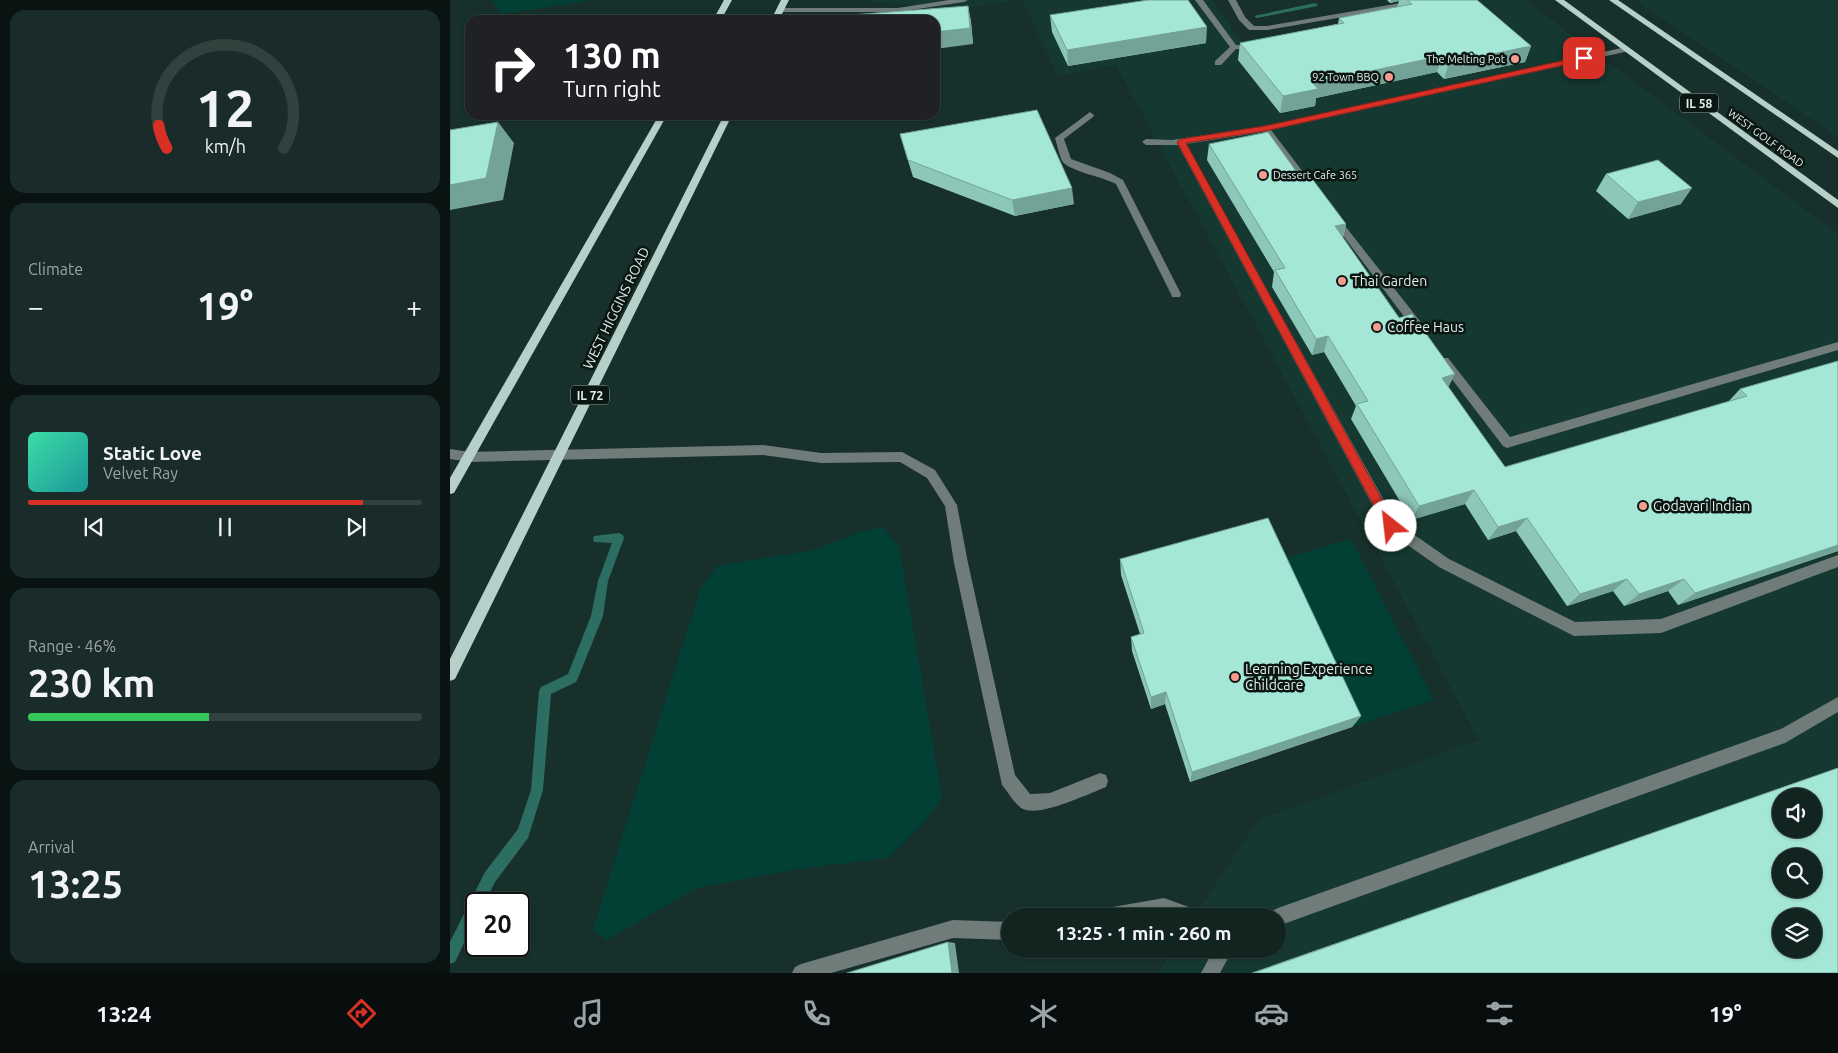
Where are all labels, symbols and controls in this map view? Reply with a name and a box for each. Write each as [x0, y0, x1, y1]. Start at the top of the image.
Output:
icon: right [480, 35, 545, 100]
text: 130 m [563, 35, 661, 75]
pin [1563, 37, 1605, 79]
icon: arrive [1570, 44, 1598, 72]
place label: The Melting Pot [1426, 53, 1506, 65]
marker: The Melting Pot [1509, 53, 1521, 65]
place label: 92 Town BBQ [1312, 71, 1379, 83]
marker: 92 Town BBQ [1383, 71, 1395, 83]
text: Turn right [563, 76, 661, 101]
text: 12 [196, 79, 254, 137]
road number: IL 58 [1680, 94, 1718, 112]
street label: WEST GOLF ROAD [1726, 107, 1806, 170]
text: km/h [204, 136, 246, 156]
marker: Dessert Cafe 365 [1257, 169, 1269, 181]
place label: Dessert Cafe 365 [1273, 169, 1357, 181]
street label: WEST HIGGINS ROAD [580, 244, 653, 372]
text: Climate [28, 260, 83, 278]
place label: Thai Garden [1352, 273, 1427, 289]
marker: Thai Garden [1336, 275, 1348, 287]
text: 19° [197, 285, 253, 327]
text: − [28, 291, 44, 322]
text: + [406, 291, 422, 322]
place label: Coffee Haus [1387, 319, 1464, 335]
marker: Coffee Haus [1371, 321, 1383, 333]
road number: IL 72 [571, 386, 609, 404]
text: Static Love [103, 442, 202, 464]
text: Velvet Ray [103, 464, 178, 482]
place label: Godavari Indian [1653, 498, 1750, 514]
position arrow [1364, 499, 1416, 551]
marker: Godavari Indian [1637, 500, 1649, 512]
icon: previous [80, 513, 108, 541]
icon: pause [211, 513, 239, 541]
icon: next [342, 513, 370, 541]
text: Range · 46% [28, 637, 116, 655]
place label: Learning Experience Childcare [1245, 661, 1373, 693]
text: 230 km [28, 662, 155, 704]
marker: Learning Experience Childcare [1229, 671, 1241, 683]
map controls [1772, 788, 1822, 958]
button: sound [1772, 788, 1822, 838]
text: Arrival [28, 838, 75, 856]
button: search [1772, 848, 1822, 898]
text: 13:25 [28, 863, 123, 905]
speed limit sign: 20 [465, 892, 530, 957]
button: layers [1772, 908, 1822, 958]
text: 13:25 · 1 min · 260 m [1056, 922, 1231, 944]
icon: directions [344, 996, 379, 1031]
icon: music [571, 996, 606, 1031]
icon: phone [799, 996, 834, 1031]
icon: climate [1026, 996, 1061, 1031]
icon: car [1254, 996, 1289, 1031]
icon: filters [1482, 996, 1517, 1031]
text: 13:24 [96, 1001, 151, 1026]
text: 19° [1709, 1001, 1742, 1026]

